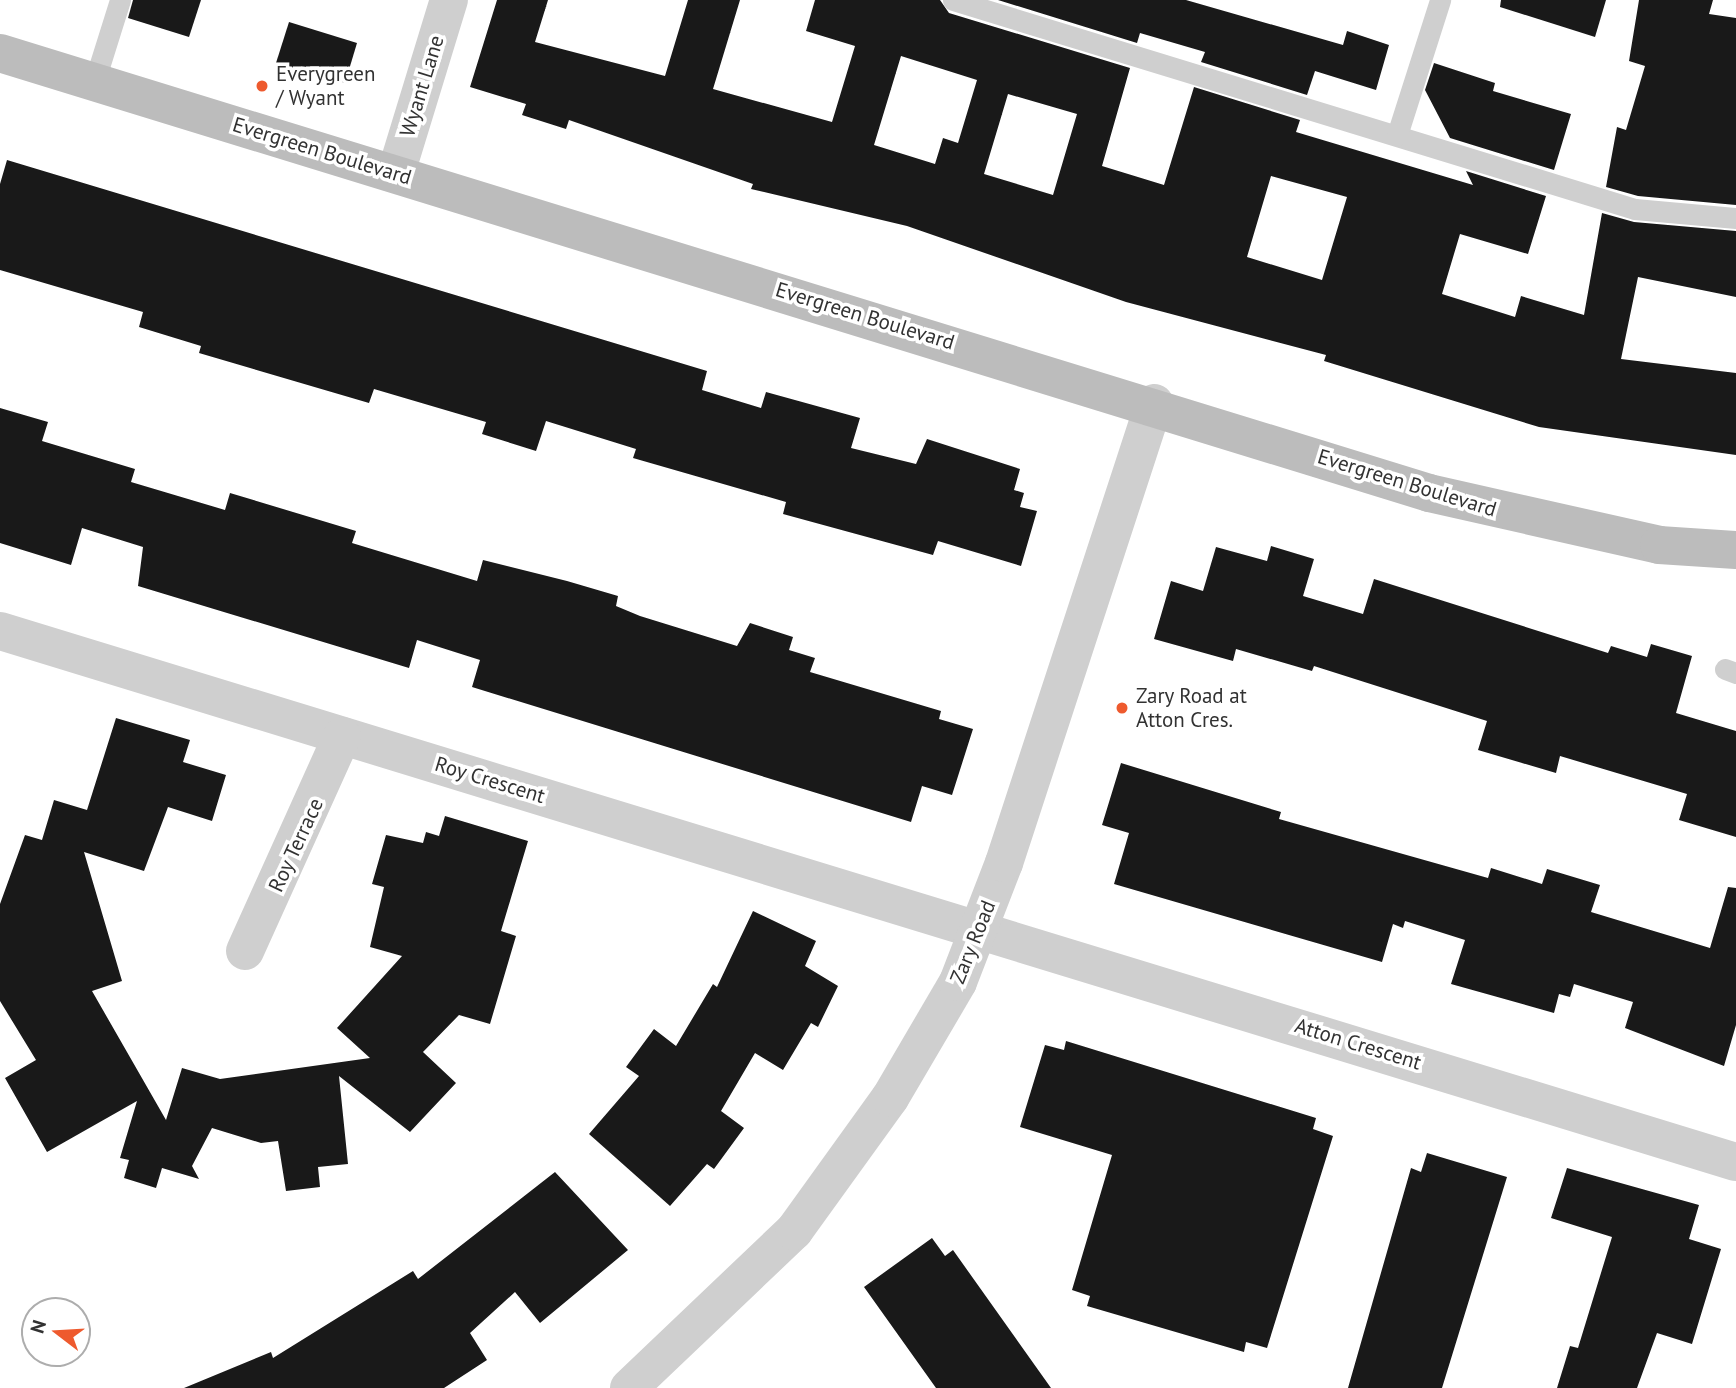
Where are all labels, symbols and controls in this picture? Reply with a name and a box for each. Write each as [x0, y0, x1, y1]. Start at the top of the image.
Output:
street label: Wyant Lane [395, 32, 449, 140]
place label: Everygreen / Wyant [276, 61, 376, 111]
marker: Everygreen / Wyant [254, 78, 270, 94]
street label: Evergreen Boulevard [230, 112, 414, 190]
street label: Evergreen Boulevard [773, 277, 957, 355]
street label: Evergreen Boulevard [1315, 444, 1499, 522]
place label: Zary Road at Atton Cres. [1136, 683, 1248, 733]
marker: Zary Road at Atton Cres. [1114, 700, 1130, 716]
street label: Roy Crescent [432, 751, 548, 809]
street label: Roy Terrace [263, 794, 329, 896]
street label: Zary Road [945, 896, 1001, 988]
street label: Atton Crescent [1292, 1013, 1424, 1075]
north arrow [21, 1297, 91, 1367]
text: N [25, 1317, 51, 1336]

